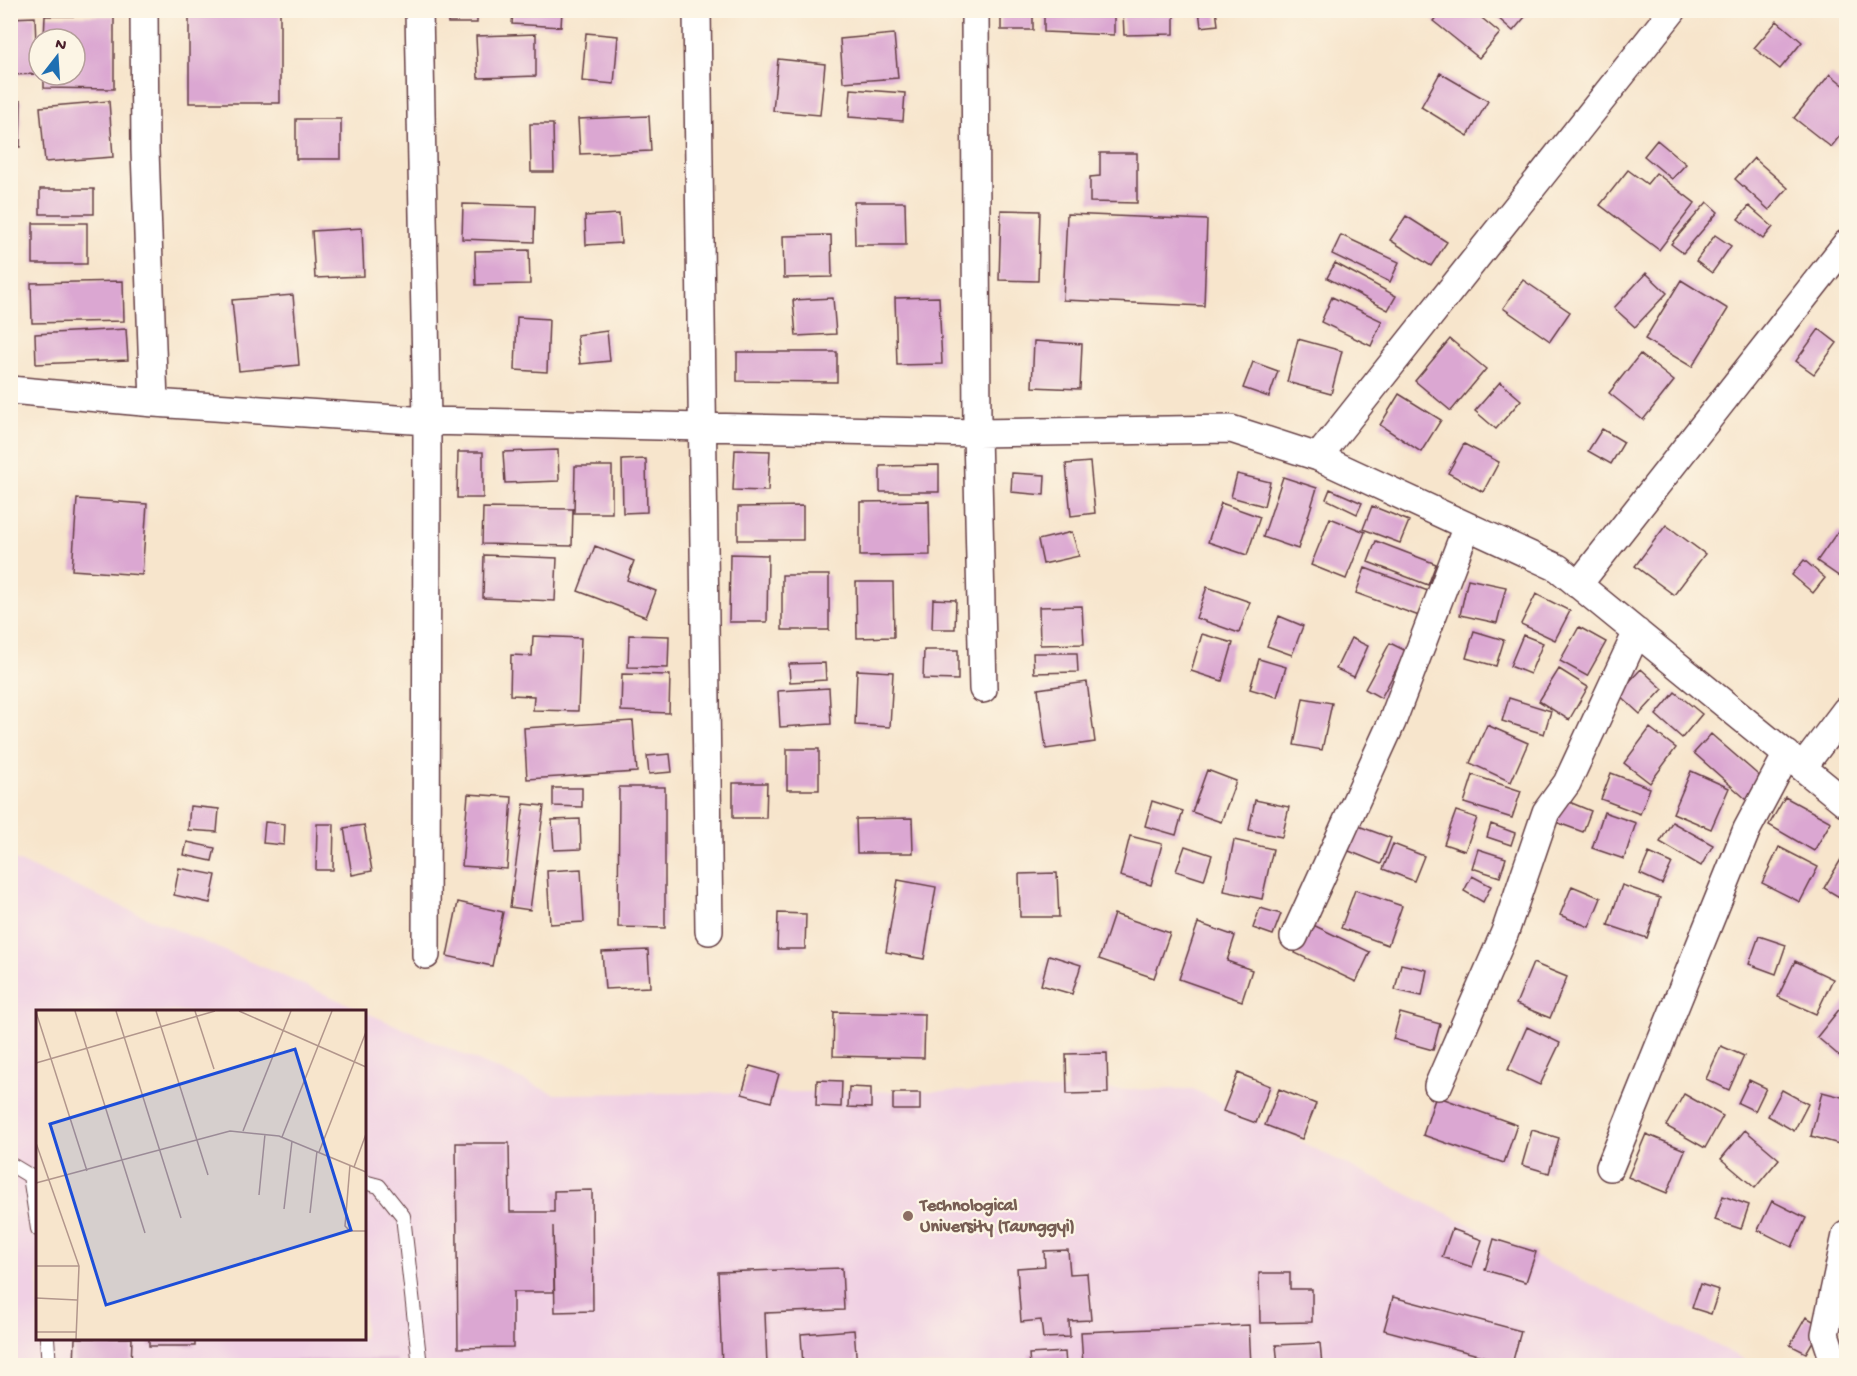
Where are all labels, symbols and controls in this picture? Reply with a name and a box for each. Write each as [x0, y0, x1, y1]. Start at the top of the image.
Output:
north arrow [27, 27, 87, 87]
text: N [53, 35, 69, 57]
inset map [36, 1010, 366, 1340]
place label: Technological University (Taunggyi) [918, 1196, 1075, 1238]
marker: Technological University (Taunggyi) [901, 1209, 915, 1223]

